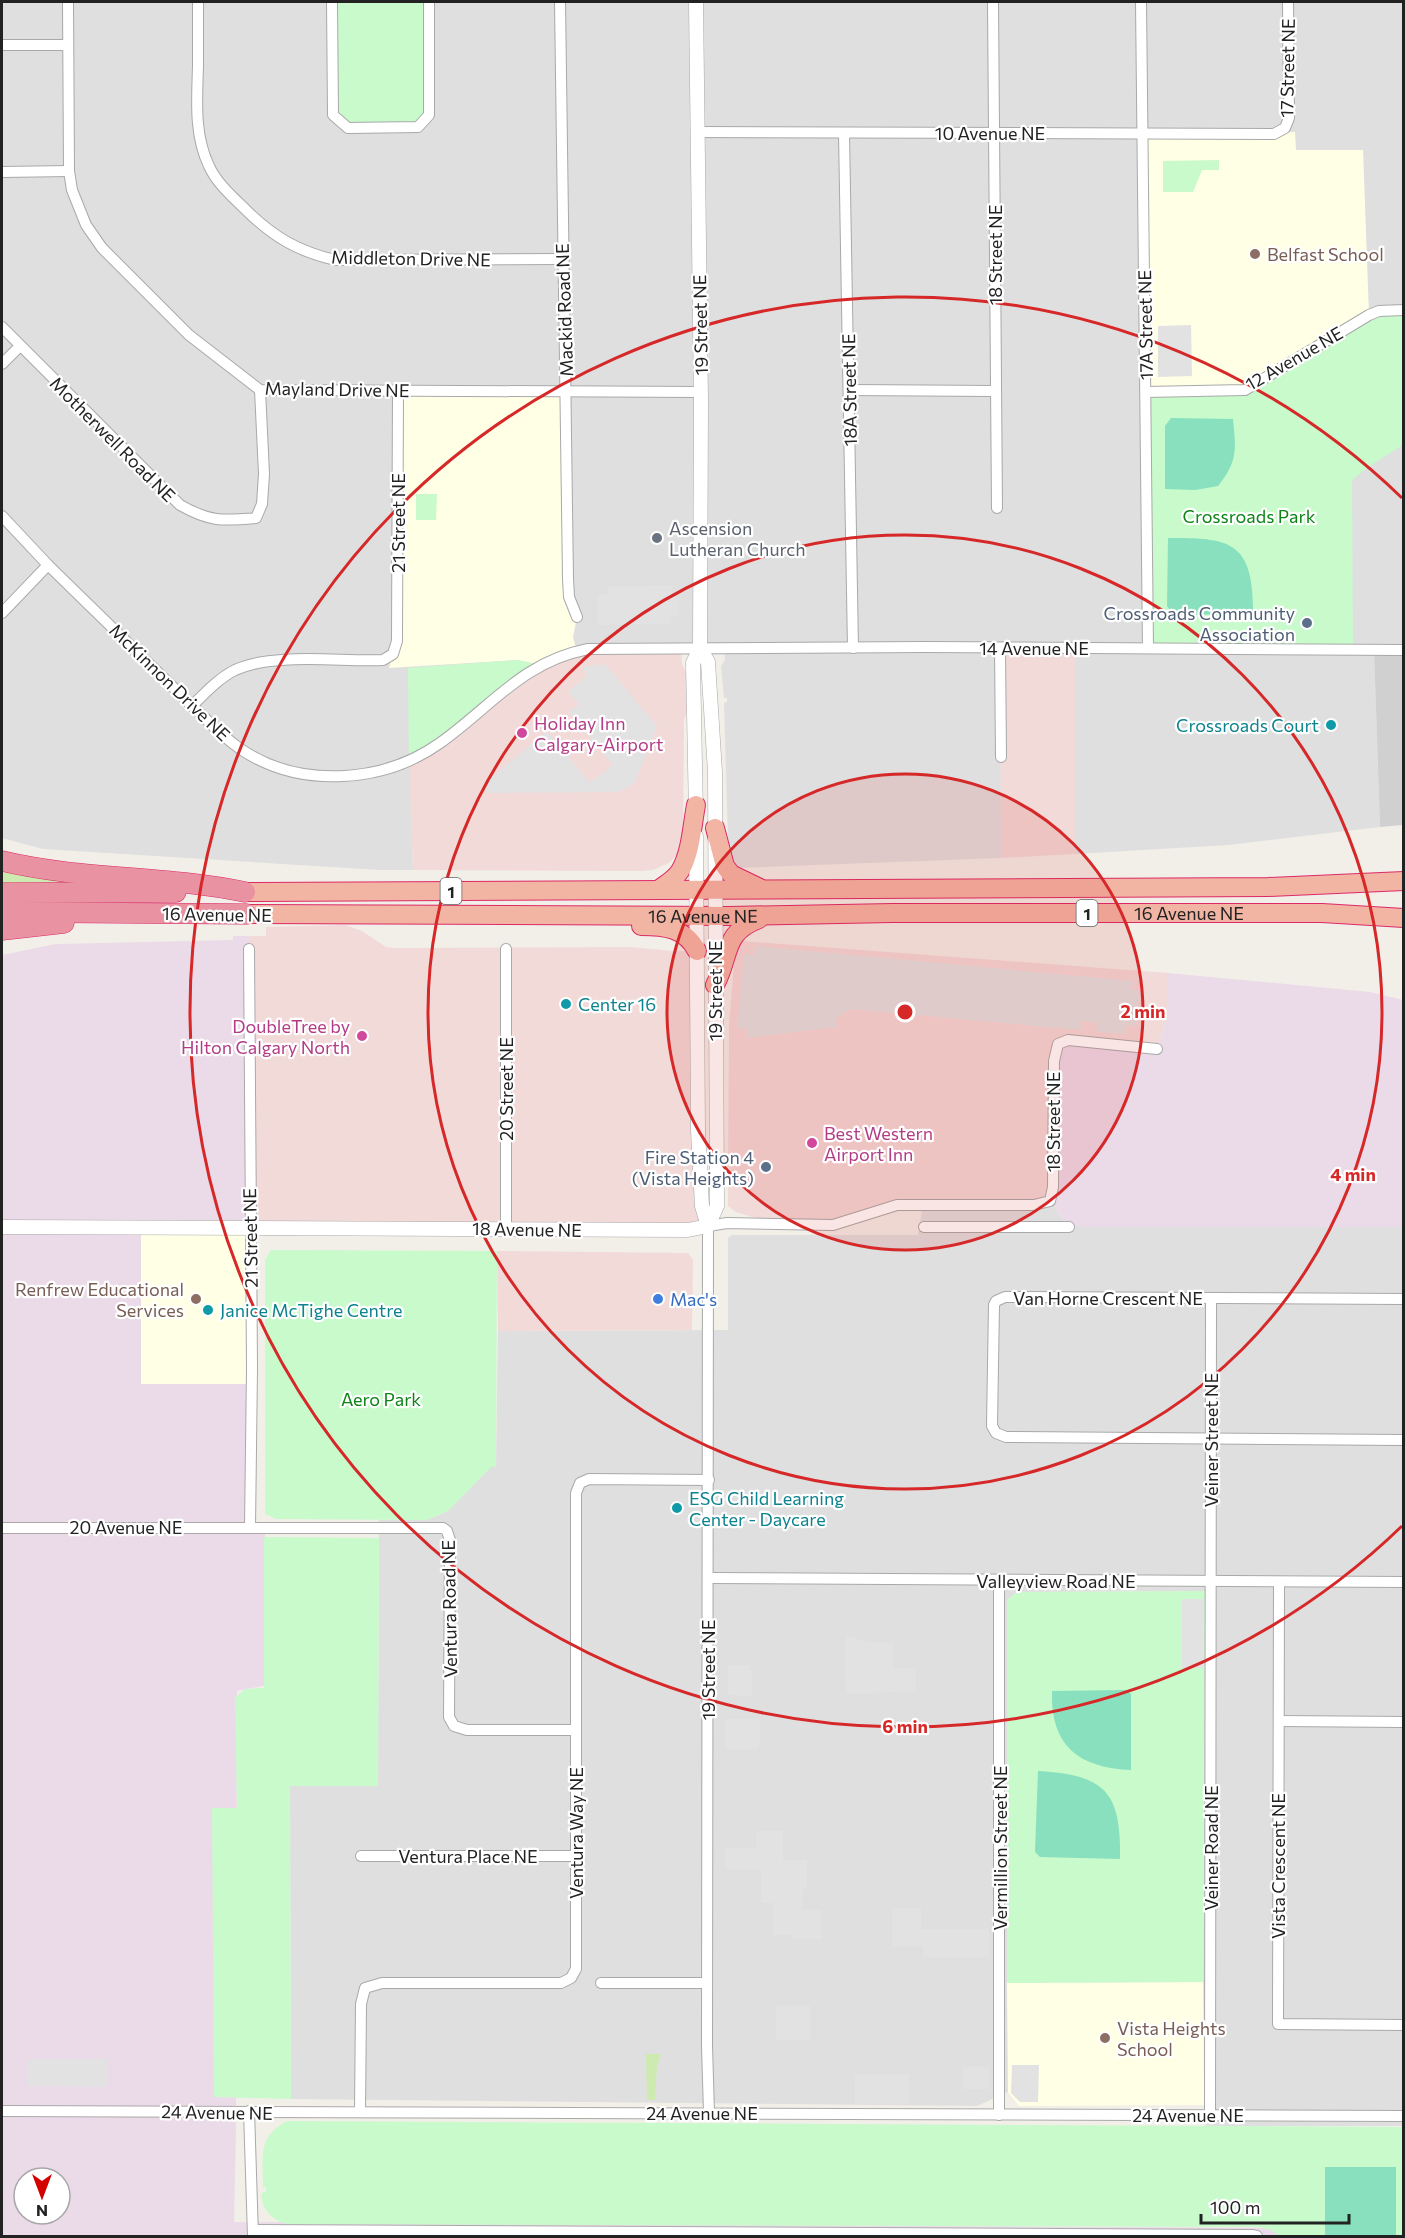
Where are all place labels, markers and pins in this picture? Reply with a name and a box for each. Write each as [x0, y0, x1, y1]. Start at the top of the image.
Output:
place label: Belfast School [1267, 243, 1384, 265]
marker: Belfast School [1248, 247, 1262, 261]
place label: Ascension Lutheran Church [669, 517, 806, 560]
marker: Ascension Lutheran Church [650, 531, 664, 545]
place label: Crossroads Community Association [1104, 602, 1295, 645]
marker: Crossroads Community Association [1300, 616, 1314, 630]
place label: Holiday Inn Calgary-Airport [534, 712, 663, 755]
place label: Crossroads Court [1176, 714, 1319, 736]
marker: Crossroads Court [1324, 718, 1338, 732]
marker: Holiday Inn Calgary-Airport [515, 726, 529, 740]
place label: Center 16 [578, 993, 656, 1015]
marker: Center 16 [559, 997, 573, 1011]
centre of rings [895, 1002, 915, 1022]
place label: DoubleTree by Hilton Calgary North [181, 1015, 350, 1058]
marker: DoubleTree by Hilton Calgary North [355, 1029, 369, 1043]
place label: Best Western Airport Inn [824, 1122, 933, 1165]
marker: Best Western Airport Inn [805, 1136, 819, 1150]
place label: Fire Station 4 (Vista Heights) [632, 1146, 754, 1189]
marker: Fire Station 4 (Vista Heights) [759, 1160, 773, 1174]
place label: Renfrew Educational Services [15, 1278, 184, 1321]
place label: Mac's [670, 1288, 717, 1310]
marker: Renfrew Educational Services [189, 1292, 203, 1306]
marker: Mac's [651, 1292, 665, 1306]
place label: Janice McTighe Centre [220, 1299, 403, 1321]
marker: Janice McTighe Centre [201, 1303, 215, 1317]
place label: ESG Child Learning Center - Daycare [689, 1487, 844, 1530]
marker: ESG Child Learning Center - Daycare [670, 1501, 684, 1515]
place label: Vista Heights School [1117, 2017, 1226, 2060]
marker: Vista Heights School [1098, 2031, 1112, 2045]

